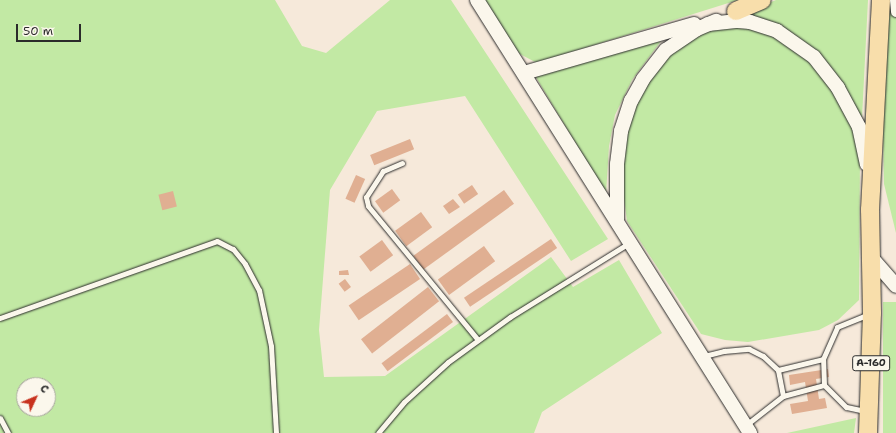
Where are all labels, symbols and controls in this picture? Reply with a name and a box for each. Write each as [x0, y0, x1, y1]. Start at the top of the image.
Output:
scale bar [18, 16, 83, 42]
text: 50 m [23, 23, 53, 39]
road number: А-160 [852, 355, 890, 371]
north arrow [16, 377, 56, 417]
text: С [37, 381, 52, 397]

